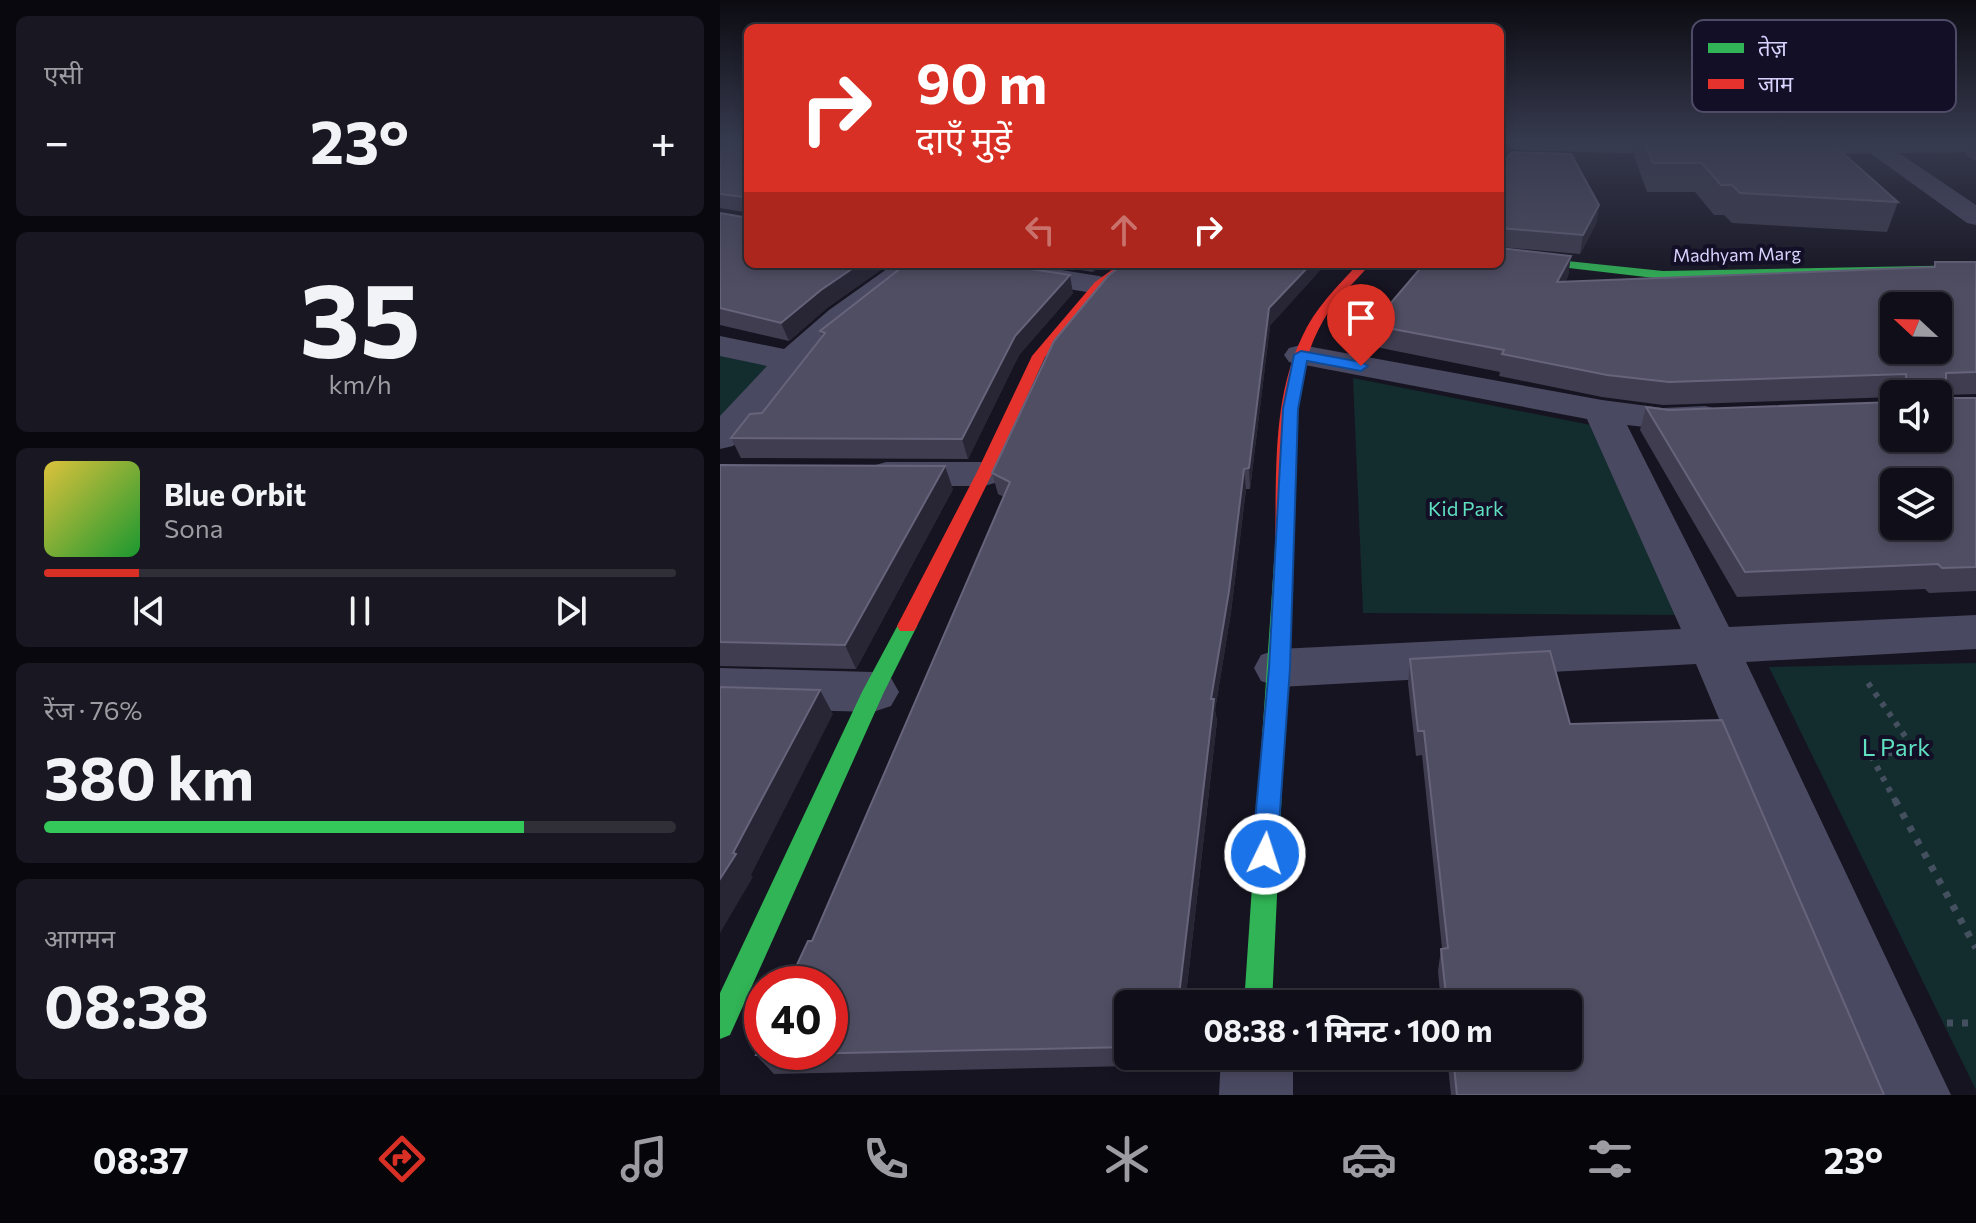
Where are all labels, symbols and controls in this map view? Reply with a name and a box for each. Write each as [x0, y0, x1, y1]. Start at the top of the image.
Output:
legend [1692, 20, 1956, 112]
text: तेज़ [1758, 34, 1788, 61]
text: 90 m [916, 47, 1047, 116]
icon: right [784, 56, 888, 160]
text: एसी [44, 58, 83, 89]
text: जाम [1758, 70, 1794, 97]
text: 23° [310, 103, 409, 176]
text: − [44, 113, 69, 167]
text: + [650, 113, 676, 167]
text: दाएँ मुड़ें [916, 116, 1012, 160]
icon: left [1018, 208, 1062, 252]
icon: ahead [1102, 208, 1146, 252]
icon: right [1186, 208, 1230, 252]
street label: Madhyam Marg [1673, 242, 1801, 266]
text: 35 [299, 252, 421, 379]
pin [1327, 284, 1395, 366]
north arrow [1880, 292, 1952, 364]
map controls [1880, 292, 1952, 540]
icon: arrive [1339, 296, 1383, 340]
text: km/h [328, 368, 392, 399]
button: sound [1880, 380, 1952, 452]
button: layers [1880, 468, 1952, 540]
text: Blue Orbit [164, 475, 306, 512]
park label: Kid Park [1428, 496, 1504, 520]
text: Sona [164, 512, 223, 543]
icon: previous [127, 589, 171, 633]
icon: pause [338, 589, 382, 633]
icon: next [549, 589, 593, 633]
text: रेंज · 76% [44, 694, 142, 725]
park label: L Park [1862, 732, 1930, 761]
text: 380 km [44, 739, 254, 812]
position arrow [1223, 812, 1307, 896]
text: आगमन [44, 922, 115, 953]
speed limit sign: 40 [744, 966, 848, 1070]
text: 08:38 [44, 967, 209, 1040]
text: 08:38 · 1 मिनट · 100 m [1204, 1011, 1492, 1048]
icon: directions [374, 1131, 430, 1187]
icon: music [616, 1131, 672, 1187]
icon: phone [858, 1131, 914, 1187]
icon: climate [1099, 1131, 1155, 1187]
icon: car [1341, 1131, 1397, 1187]
icon: filters [1582, 1131, 1638, 1187]
text: 08:37 [93, 1137, 189, 1181]
text: 23° [1824, 1137, 1883, 1181]

